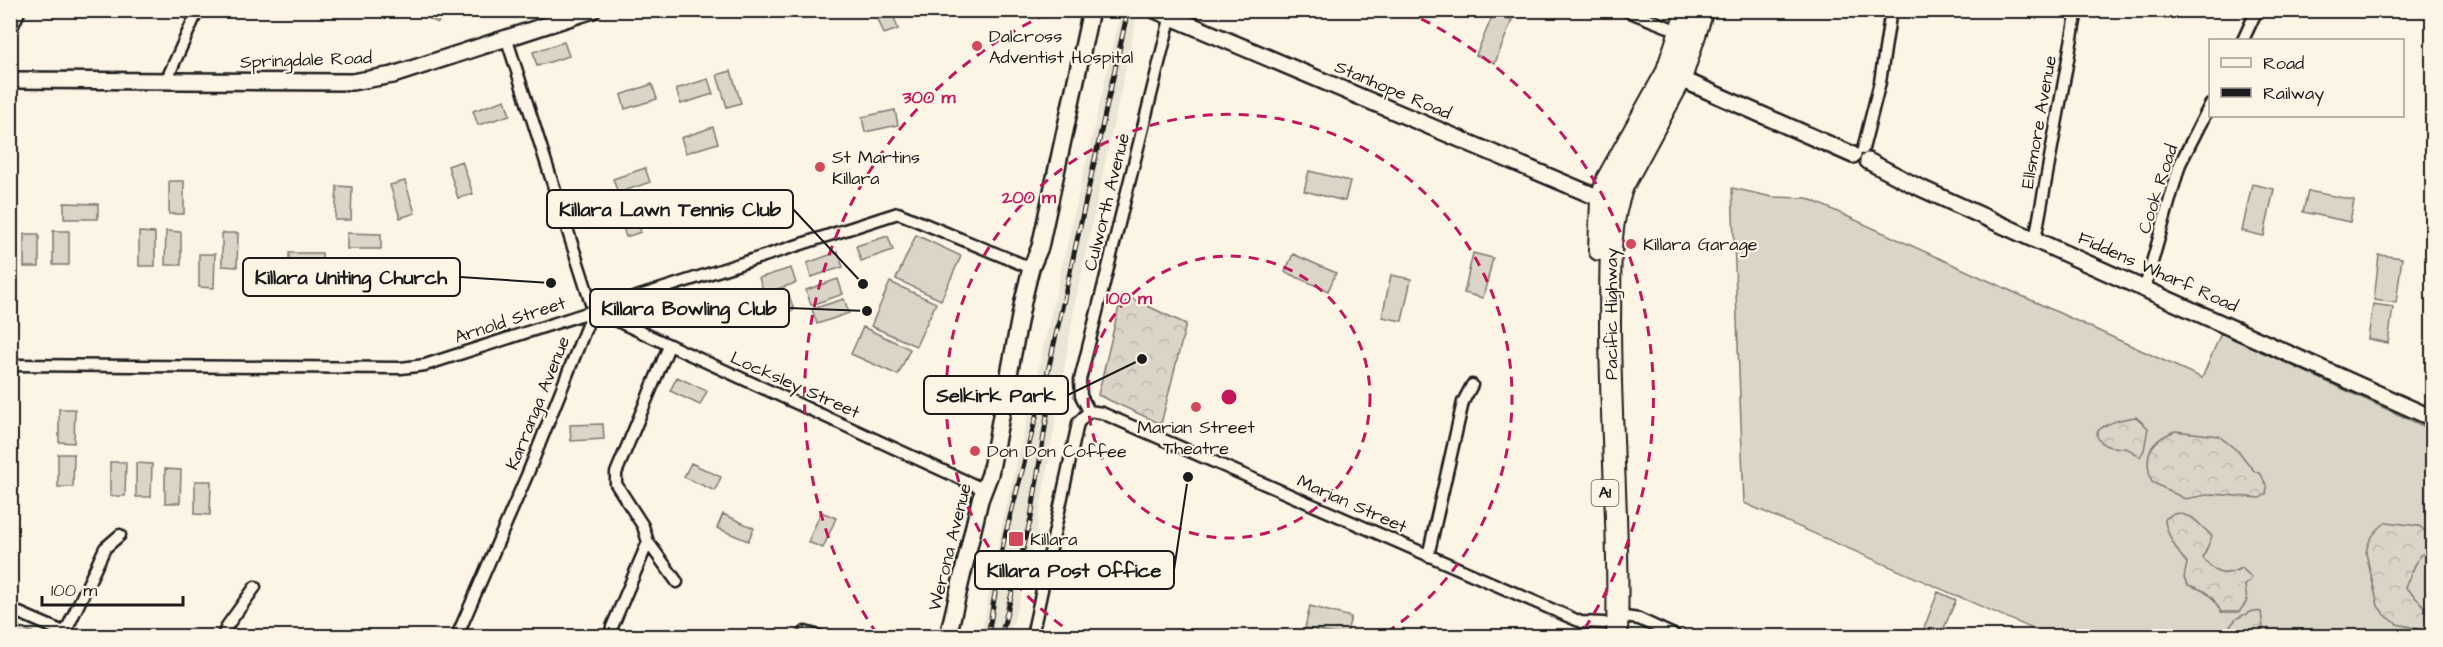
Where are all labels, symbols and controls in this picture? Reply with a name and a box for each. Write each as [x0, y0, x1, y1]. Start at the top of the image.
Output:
place label: Dalcross Adventist Hospital [989, 24, 1134, 70]
marker: Dalcross Adventist Hospital [970, 39, 984, 53]
legend [2209, 39, 2404, 117]
street label: Springdale Road [240, 45, 372, 76]
text: Road [2263, 51, 2304, 76]
street label: Ellsmore Avenue [2015, 53, 2063, 191]
street label: Stanhope Road [1331, 54, 1455, 126]
text: Railway [2263, 81, 2324, 107]
text: 300 m [901, 85, 957, 110]
street label: Culworth Avenue [1078, 130, 1136, 274]
street label: Cook Road [2132, 141, 2184, 237]
place label: St Martins Killara [832, 145, 920, 191]
marker: St Martins Killara [813, 160, 827, 174]
text: 200 m [1001, 185, 1057, 210]
callout: Killara Lawn Tennis Club [547, 190, 793, 228]
text: Killara Lawn Tennis Club [559, 196, 782, 224]
street label: Fiddens Wharf Road [2074, 225, 2242, 319]
place label: Killara Garage [1643, 232, 1758, 258]
marker: Killara Garage [1624, 237, 1638, 251]
street label: Pacific Highway [1599, 248, 1625, 380]
callout: Killara Uniting Church [243, 258, 460, 296]
text: Killara Uniting Church [255, 264, 448, 293]
text: 100 m [1106, 286, 1153, 311]
callout: Killara Bowling Club [590, 289, 789, 327]
street label: Arnold Street [451, 290, 569, 350]
text: Killara Bowling Club [601, 295, 778, 324]
street label: Karranga Avenue [500, 332, 577, 474]
street label: Locksley Street [726, 345, 864, 426]
callout: Selkirk Park [924, 376, 1068, 414]
text: Selkirk Park [935, 382, 1057, 410]
centre of rings [1219, 387, 1239, 407]
marker: Marian Street Theatre [1189, 400, 1203, 414]
place label: Marian Street Theatre [1137, 415, 1256, 461]
place label: Don Don Coffee [987, 439, 1127, 464]
marker: Don Don Coffee [968, 444, 982, 458]
street label: Marian Street [1293, 469, 1411, 540]
street label: Werona Avenue [922, 480, 978, 613]
road number: A1 [1592, 480, 1618, 506]
place label: Killara [1030, 527, 1078, 552]
marker: Killara [1007, 530, 1025, 548]
callout: Killara Post Office [975, 551, 1174, 589]
text: Killara Post Office [987, 557, 1161, 585]
scale bar [42, 569, 183, 607]
text: 100 m [51, 578, 97, 603]

